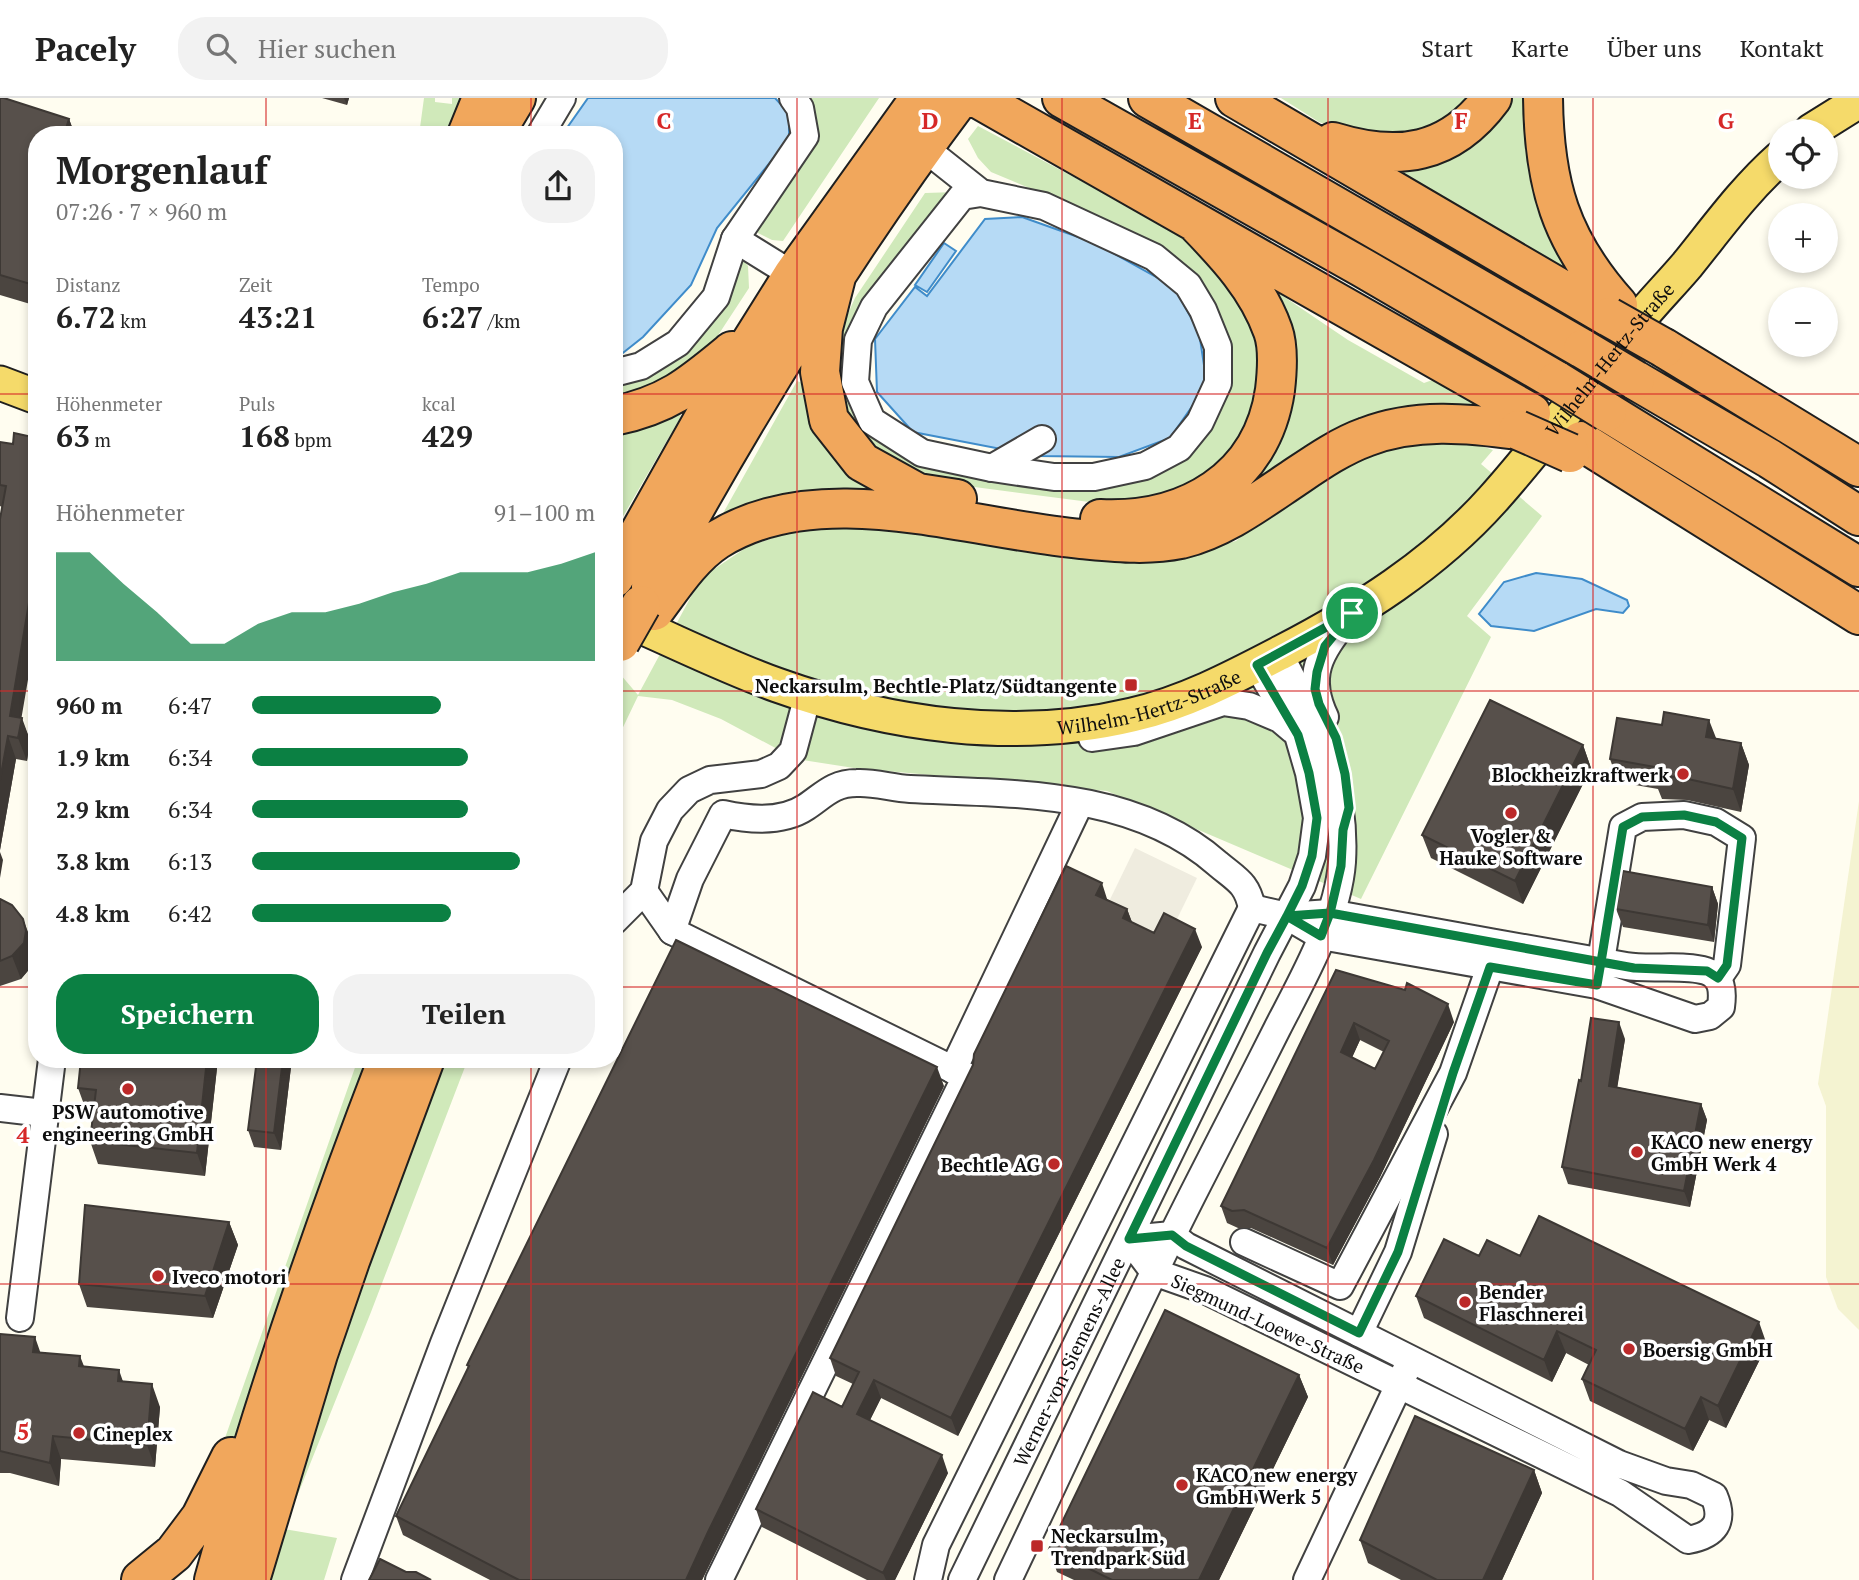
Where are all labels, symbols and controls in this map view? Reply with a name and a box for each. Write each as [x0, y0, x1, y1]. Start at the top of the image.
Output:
search box [178, 17, 668, 80]
text: Pacely [35, 27, 136, 70]
icon: search [202, 29, 240, 67]
text: Hier suchen [258, 31, 396, 65]
text: Start [1421, 32, 1473, 64]
text: Karte [1511, 32, 1569, 64]
text: Über uns [1607, 32, 1702, 64]
text: Kontakt [1740, 32, 1824, 64]
text: C [657, 105, 672, 136]
text: D [922, 105, 939, 136]
text: E [1188, 105, 1202, 136]
text: F [1454, 105, 1468, 136]
text: G [1718, 105, 1735, 136]
map controls [1768, 119, 1838, 357]
button: locate [1768, 119, 1838, 189]
text: Morgenlauf [56, 145, 268, 195]
button: share [521, 149, 595, 223]
text: 07:26 · 7 × 960 m [56, 196, 227, 227]
button: + [1768, 203, 1838, 273]
text: Distanz [56, 272, 121, 297]
text: Zeit [239, 272, 272, 297]
text: Tempo [422, 272, 480, 297]
street label: Wilhelm-Hertz-Straße [1539, 276, 1679, 440]
button: − [1768, 287, 1838, 357]
text: 6.72 [56, 297, 116, 337]
text: 43:21 [239, 297, 317, 337]
text: 6:27 [422, 297, 483, 337]
text: km [116, 308, 147, 333]
text: /km [483, 308, 521, 333]
text: Höhenmeter [56, 391, 162, 416]
text: Puls [239, 391, 275, 416]
text: kcal [422, 391, 456, 416]
text: 63 [56, 416, 90, 456]
text: 168 [239, 416, 290, 456]
text: 429 [422, 416, 473, 456]
text: m [90, 427, 111, 452]
text: bpm [290, 427, 332, 452]
text: Höhenmeter [56, 497, 185, 528]
text: 91–100 m [494, 497, 595, 528]
pin [1322, 583, 1382, 643]
icon: arrive [1333, 594, 1371, 632]
street label: Wilhelm-Hertz-Straße [1056, 663, 1244, 739]
place label: Neckarsulm, Bechtle-Platz/Südtangente [755, 673, 1117, 698]
marker: Neckarsulm, Bechtle-Platz/Südtangente [1123, 677, 1139, 693]
text: 960 m [56, 690, 122, 721]
text: 6:47 [168, 690, 212, 721]
text: 1.9 km [56, 742, 130, 773]
text: 6:34 [168, 742, 212, 773]
place label: Blockheizkraftwerk [1492, 762, 1670, 787]
marker: Blockheizkraftwerk [1675, 766, 1691, 782]
text: 2.9 km [56, 794, 130, 825]
text: 6:34 [168, 794, 212, 825]
marker: Vogler & Hauke Software [1503, 805, 1519, 821]
place label: Vogler & Hauke Software [1439, 823, 1583, 870]
text: 3.8 km [56, 846, 130, 877]
text: 6:13 [168, 846, 212, 877]
text: 4.8 km [56, 898, 130, 929]
text: 6:42 [168, 898, 212, 929]
button: Speichern [56, 974, 319, 1054]
button: Teilen [333, 974, 595, 1054]
marker: PSW automotive engineering GmbH [120, 1081, 136, 1097]
place label: PSW automotive engineering GmbH [42, 1099, 214, 1146]
text: 4 [17, 1119, 30, 1150]
place label: KACO new energy GmbH Werk 4 [1651, 1129, 1813, 1176]
marker: KACO new energy GmbH Werk 4 [1629, 1144, 1645, 1160]
place label: Bechtle AG [941, 1152, 1041, 1177]
marker: Bechtle AG [1046, 1156, 1062, 1172]
street label: Werner-von-Siemens-Allee [1007, 1253, 1130, 1470]
place label: Iveco motori [172, 1264, 287, 1289]
street label: Siegmund-Loewe-Straße [1167, 1267, 1369, 1379]
marker: Iveco motori [150, 1268, 166, 1284]
place label: Bender Flaschnerei [1479, 1279, 1584, 1326]
marker: Bender Flaschnerei [1457, 1294, 1473, 1310]
place label: Boersig GmbH [1643, 1337, 1773, 1362]
marker: Boersig GmbH [1621, 1341, 1637, 1357]
text: 5 [17, 1416, 30, 1447]
place label: Cineplex [93, 1421, 173, 1446]
marker: Cineplex [71, 1425, 87, 1441]
place label: KACO new energy GmbH Werk 5 [1196, 1462, 1358, 1509]
marker: KACO new energy GmbH Werk 5 [1174, 1477, 1190, 1493]
place label: Neckarsulm, Trendpark Süd [1051, 1523, 1186, 1570]
marker: Neckarsulm, Trendpark Süd [1029, 1538, 1045, 1554]

